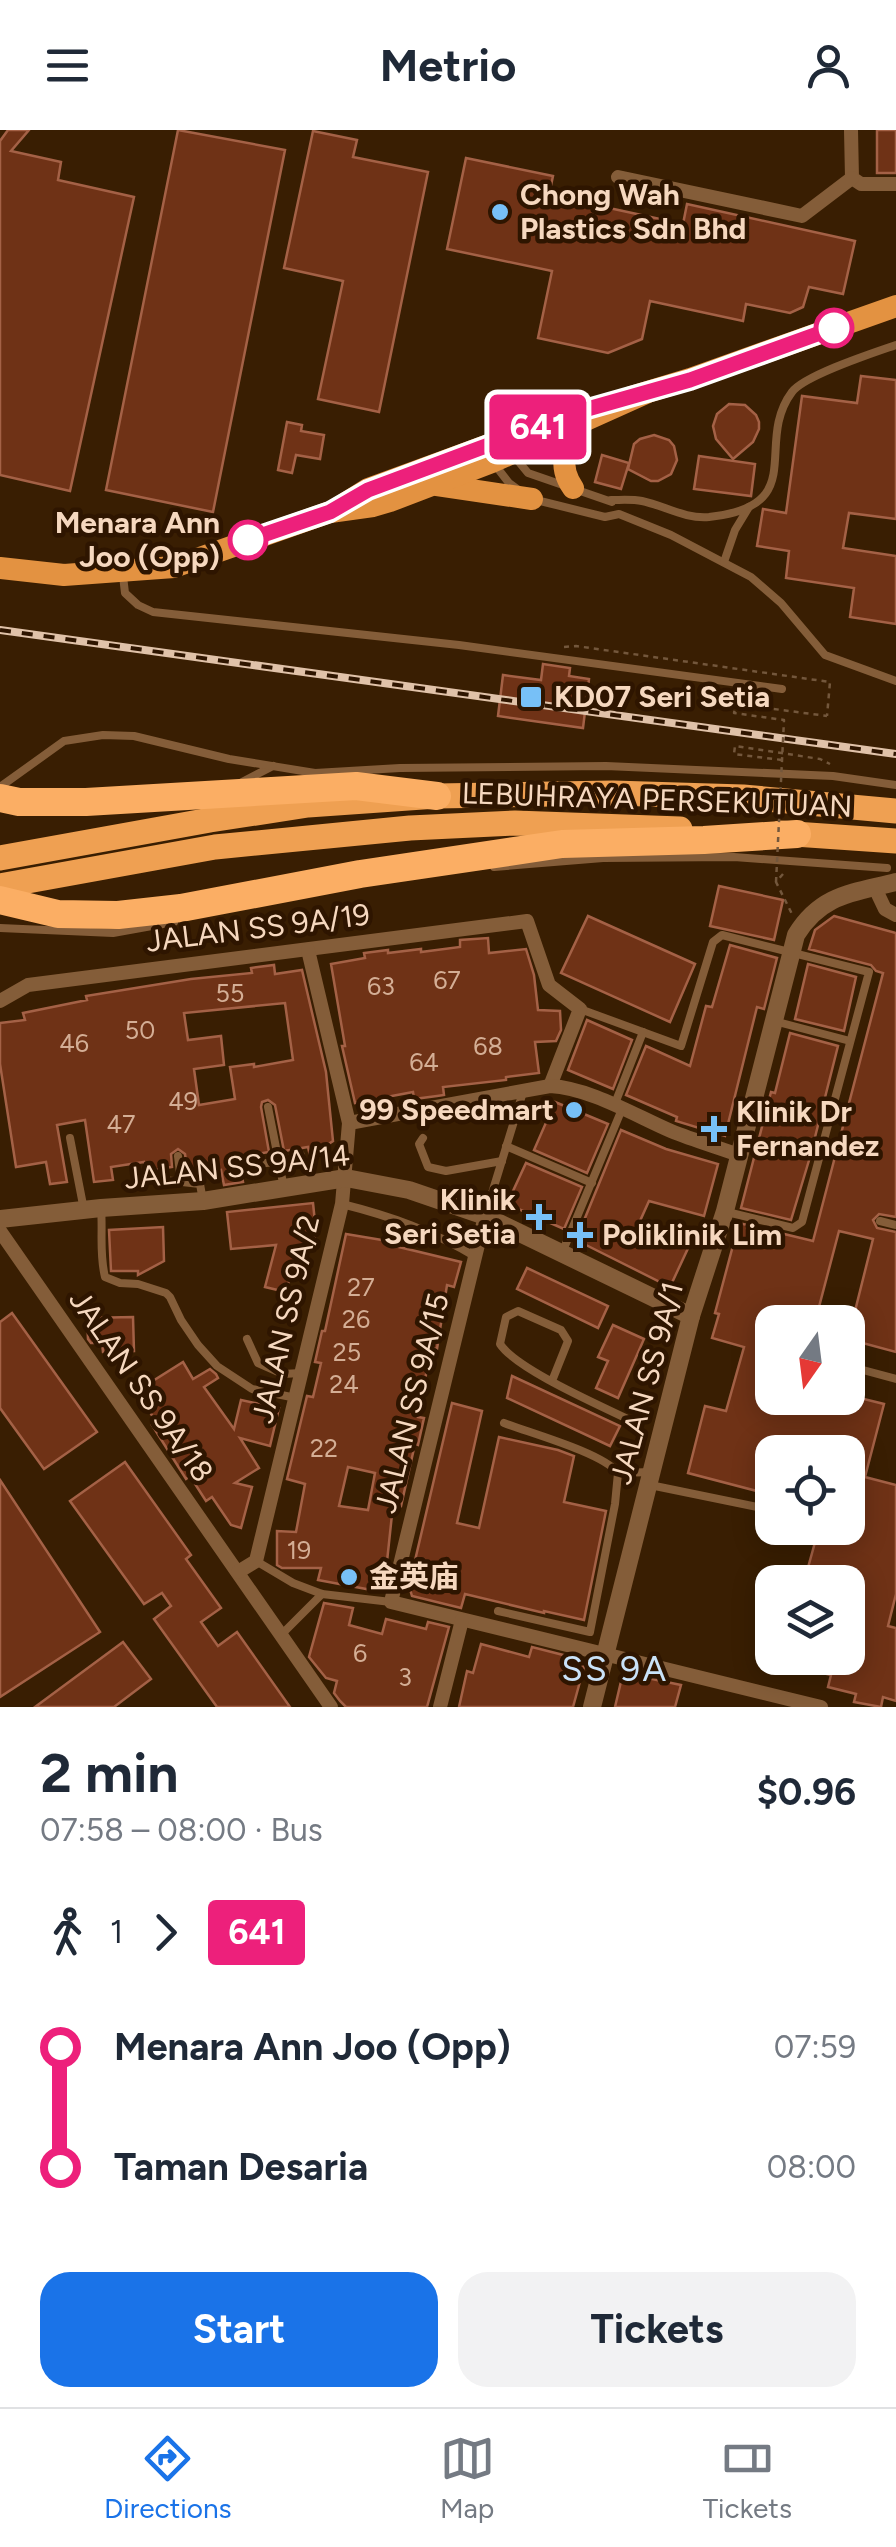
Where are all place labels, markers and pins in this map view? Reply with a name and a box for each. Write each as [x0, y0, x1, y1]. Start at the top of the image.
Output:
place label: Chong Wah Plastics Sdn Bhd [520, 176, 746, 247]
marker: Chong Wah Plastics Sdn Bhd [489, 201, 511, 223]
unlabelled marker [815, 309, 853, 347]
place label: Menara Ann Joo (Opp) [55, 504, 220, 575]
marker: Menara Ann Joo (Opp) [229, 521, 267, 559]
place label: KD07 Seri Setia [554, 678, 770, 715]
marker: KD07 Seri Setia [518, 684, 544, 710]
place label: 99 Speedmart [359, 1091, 554, 1128]
place label: Klinik Dr Fernandez [736, 1093, 879, 1164]
marker: 99 Speedmart [563, 1099, 585, 1121]
marker: Klinik Dr Fernandez [701, 1116, 727, 1142]
place label: Klinik Seri Setia [384, 1181, 516, 1252]
marker: Klinik Seri Setia [526, 1204, 552, 1230]
place label: Poliklinik Lim [602, 1216, 782, 1253]
marker: Poliklinik Lim [567, 1222, 593, 1248]
place label: 金英庙 [369, 1558, 459, 1595]
marker: 金英庙 [338, 1566, 360, 1588]

